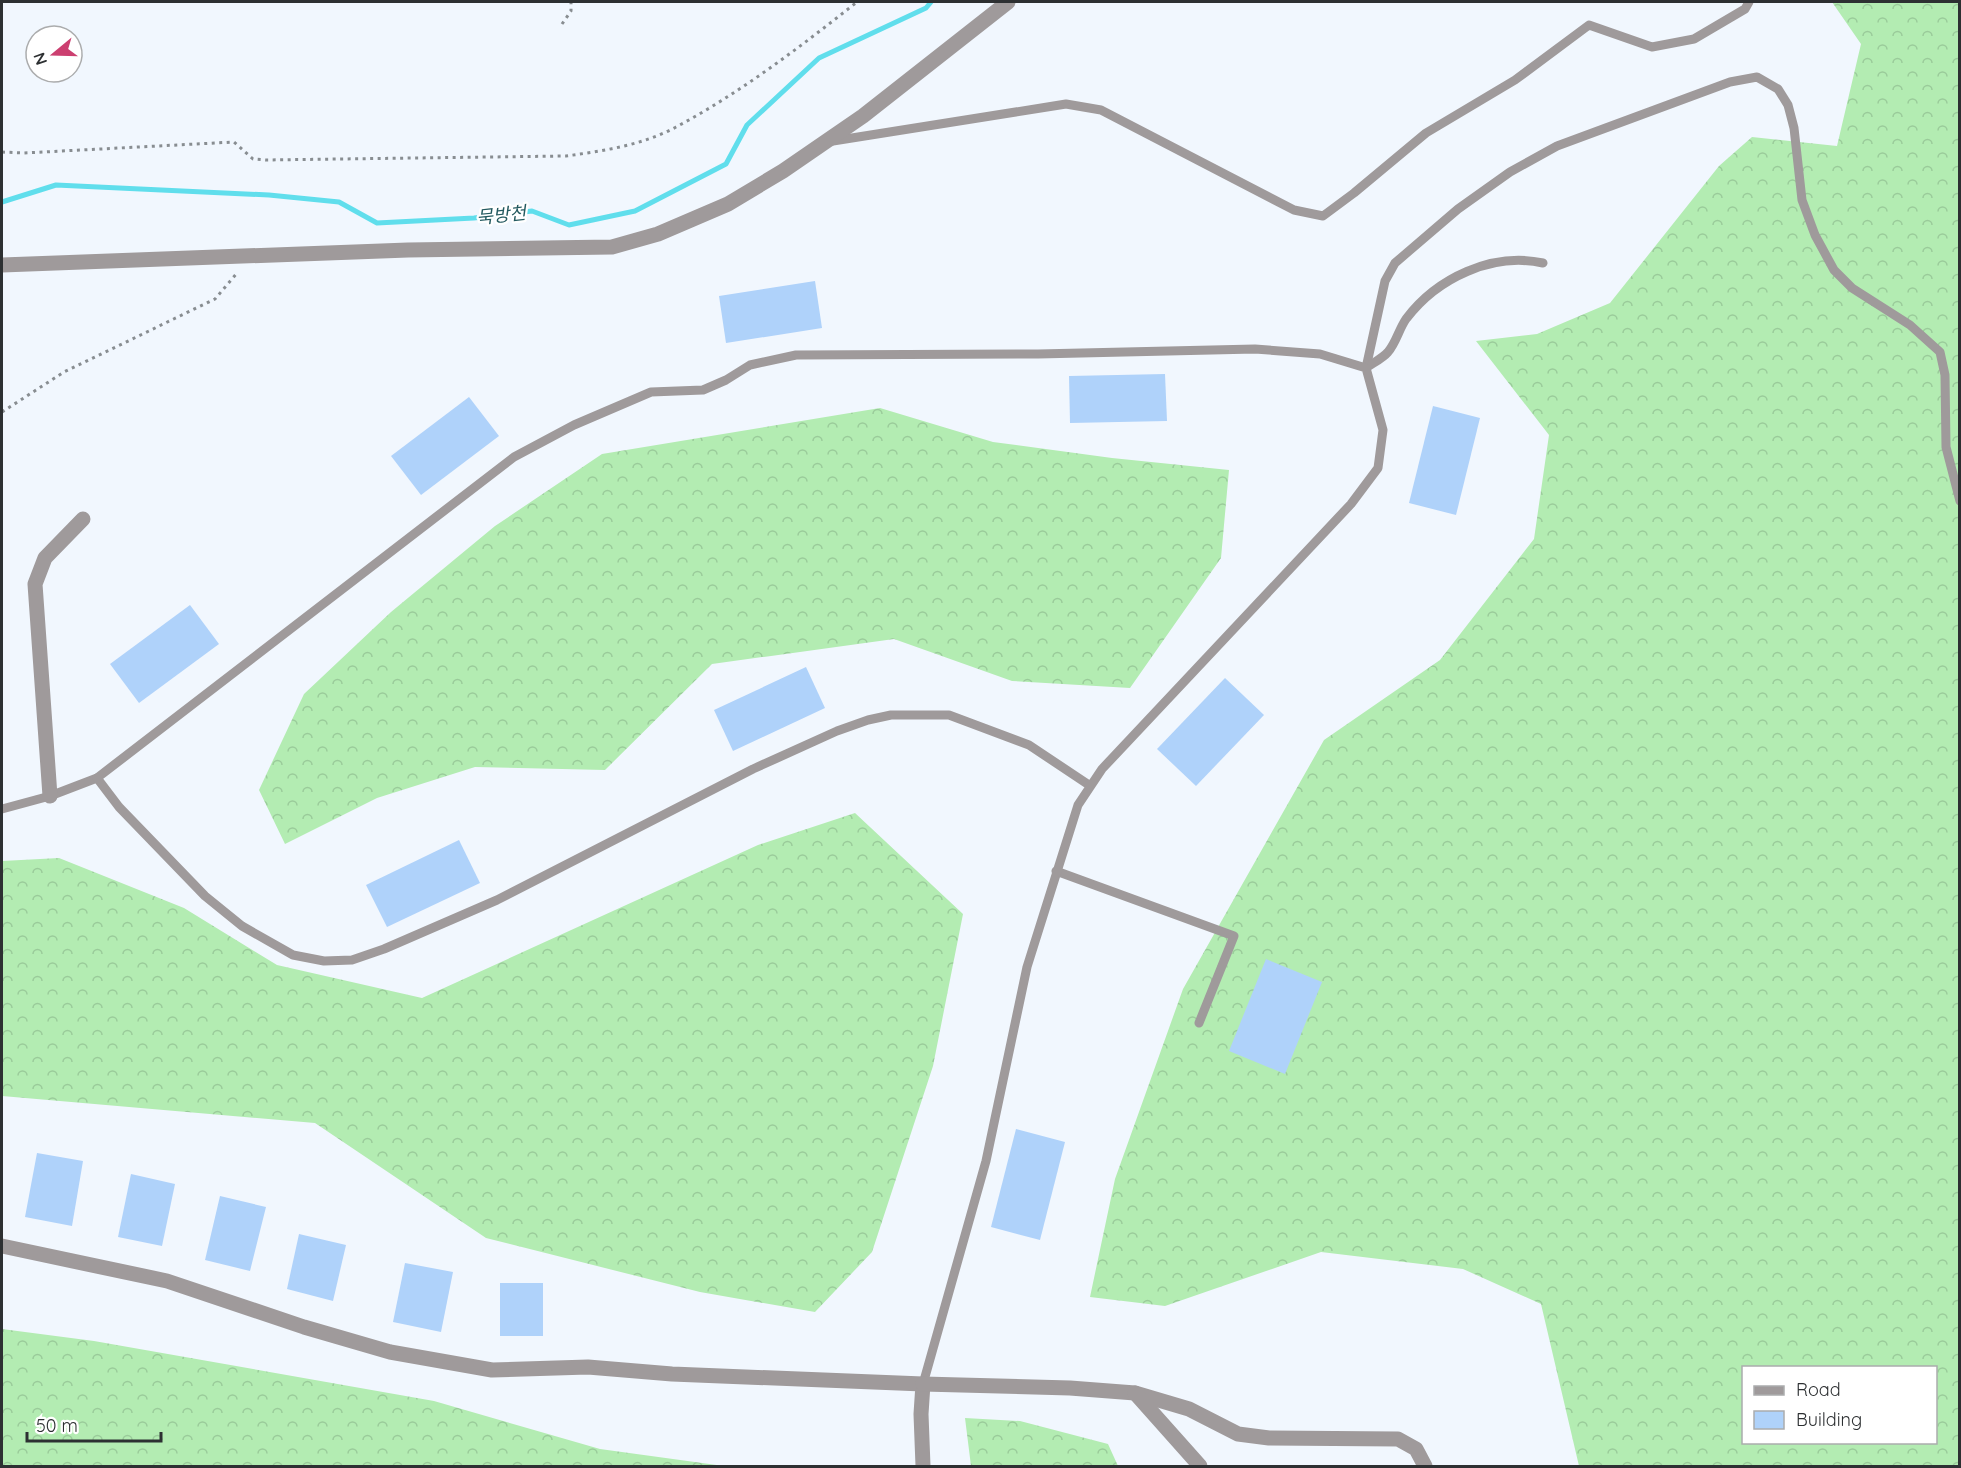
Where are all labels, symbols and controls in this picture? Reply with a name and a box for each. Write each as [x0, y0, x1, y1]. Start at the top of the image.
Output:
north arrow [24, 24, 84, 84]
text: N [28, 50, 51, 68]
water label: 묵방천 [475, 201, 529, 229]
legend [1742, 1366, 1937, 1444]
text: Road [1796, 1378, 1841, 1401]
scale bar [27, 1405, 160, 1443]
text: Building [1796, 1408, 1862, 1431]
text: 50 m [36, 1414, 78, 1437]

